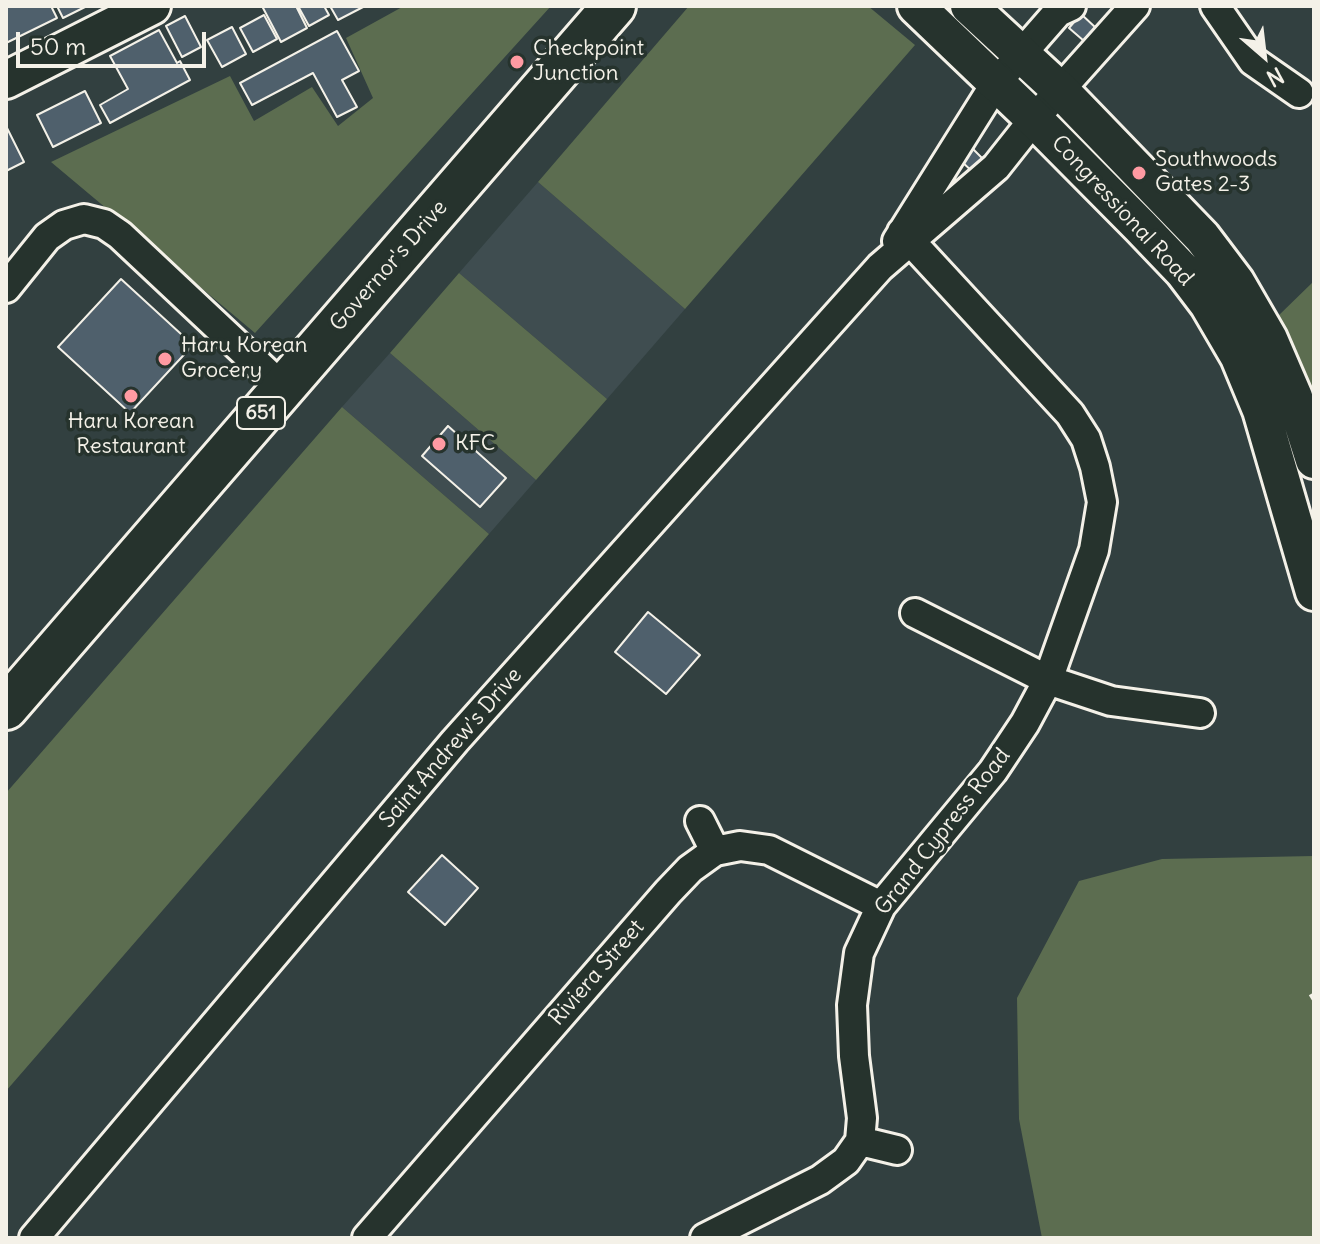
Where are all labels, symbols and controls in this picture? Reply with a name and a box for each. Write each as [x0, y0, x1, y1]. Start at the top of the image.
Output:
scale bar [20, 16, 210, 66]
north arrow [1224, 16, 1304, 96]
text: 50 m [30, 31, 86, 61]
place label: Checkpoint Junction [533, 36, 644, 88]
marker: Checkpoint Junction [508, 53, 526, 71]
text: N [1262, 61, 1289, 93]
street label: Congressional Road [1045, 130, 1199, 292]
place label: Southwoods Gates 2-3 [1155, 147, 1277, 198]
marker: Southwoods Gates 2-3 [1130, 164, 1148, 182]
street label: Governor's Drive [325, 195, 453, 337]
place label: Haru Korean Grocery [181, 333, 308, 384]
marker: Haru Korean Grocery [156, 350, 174, 368]
marker: Haru Korean Restaurant [122, 387, 140, 405]
road number: 651 [237, 397, 285, 429]
place label: Haru Korean Restaurant [68, 409, 194, 460]
place label: KFC [455, 431, 495, 457]
marker: KFC [430, 435, 448, 453]
street label: Saint Andrew's Drive [374, 662, 528, 834]
street label: Grand Cypress Road [870, 743, 1016, 921]
street label: Riviera Street [544, 915, 650, 1031]

